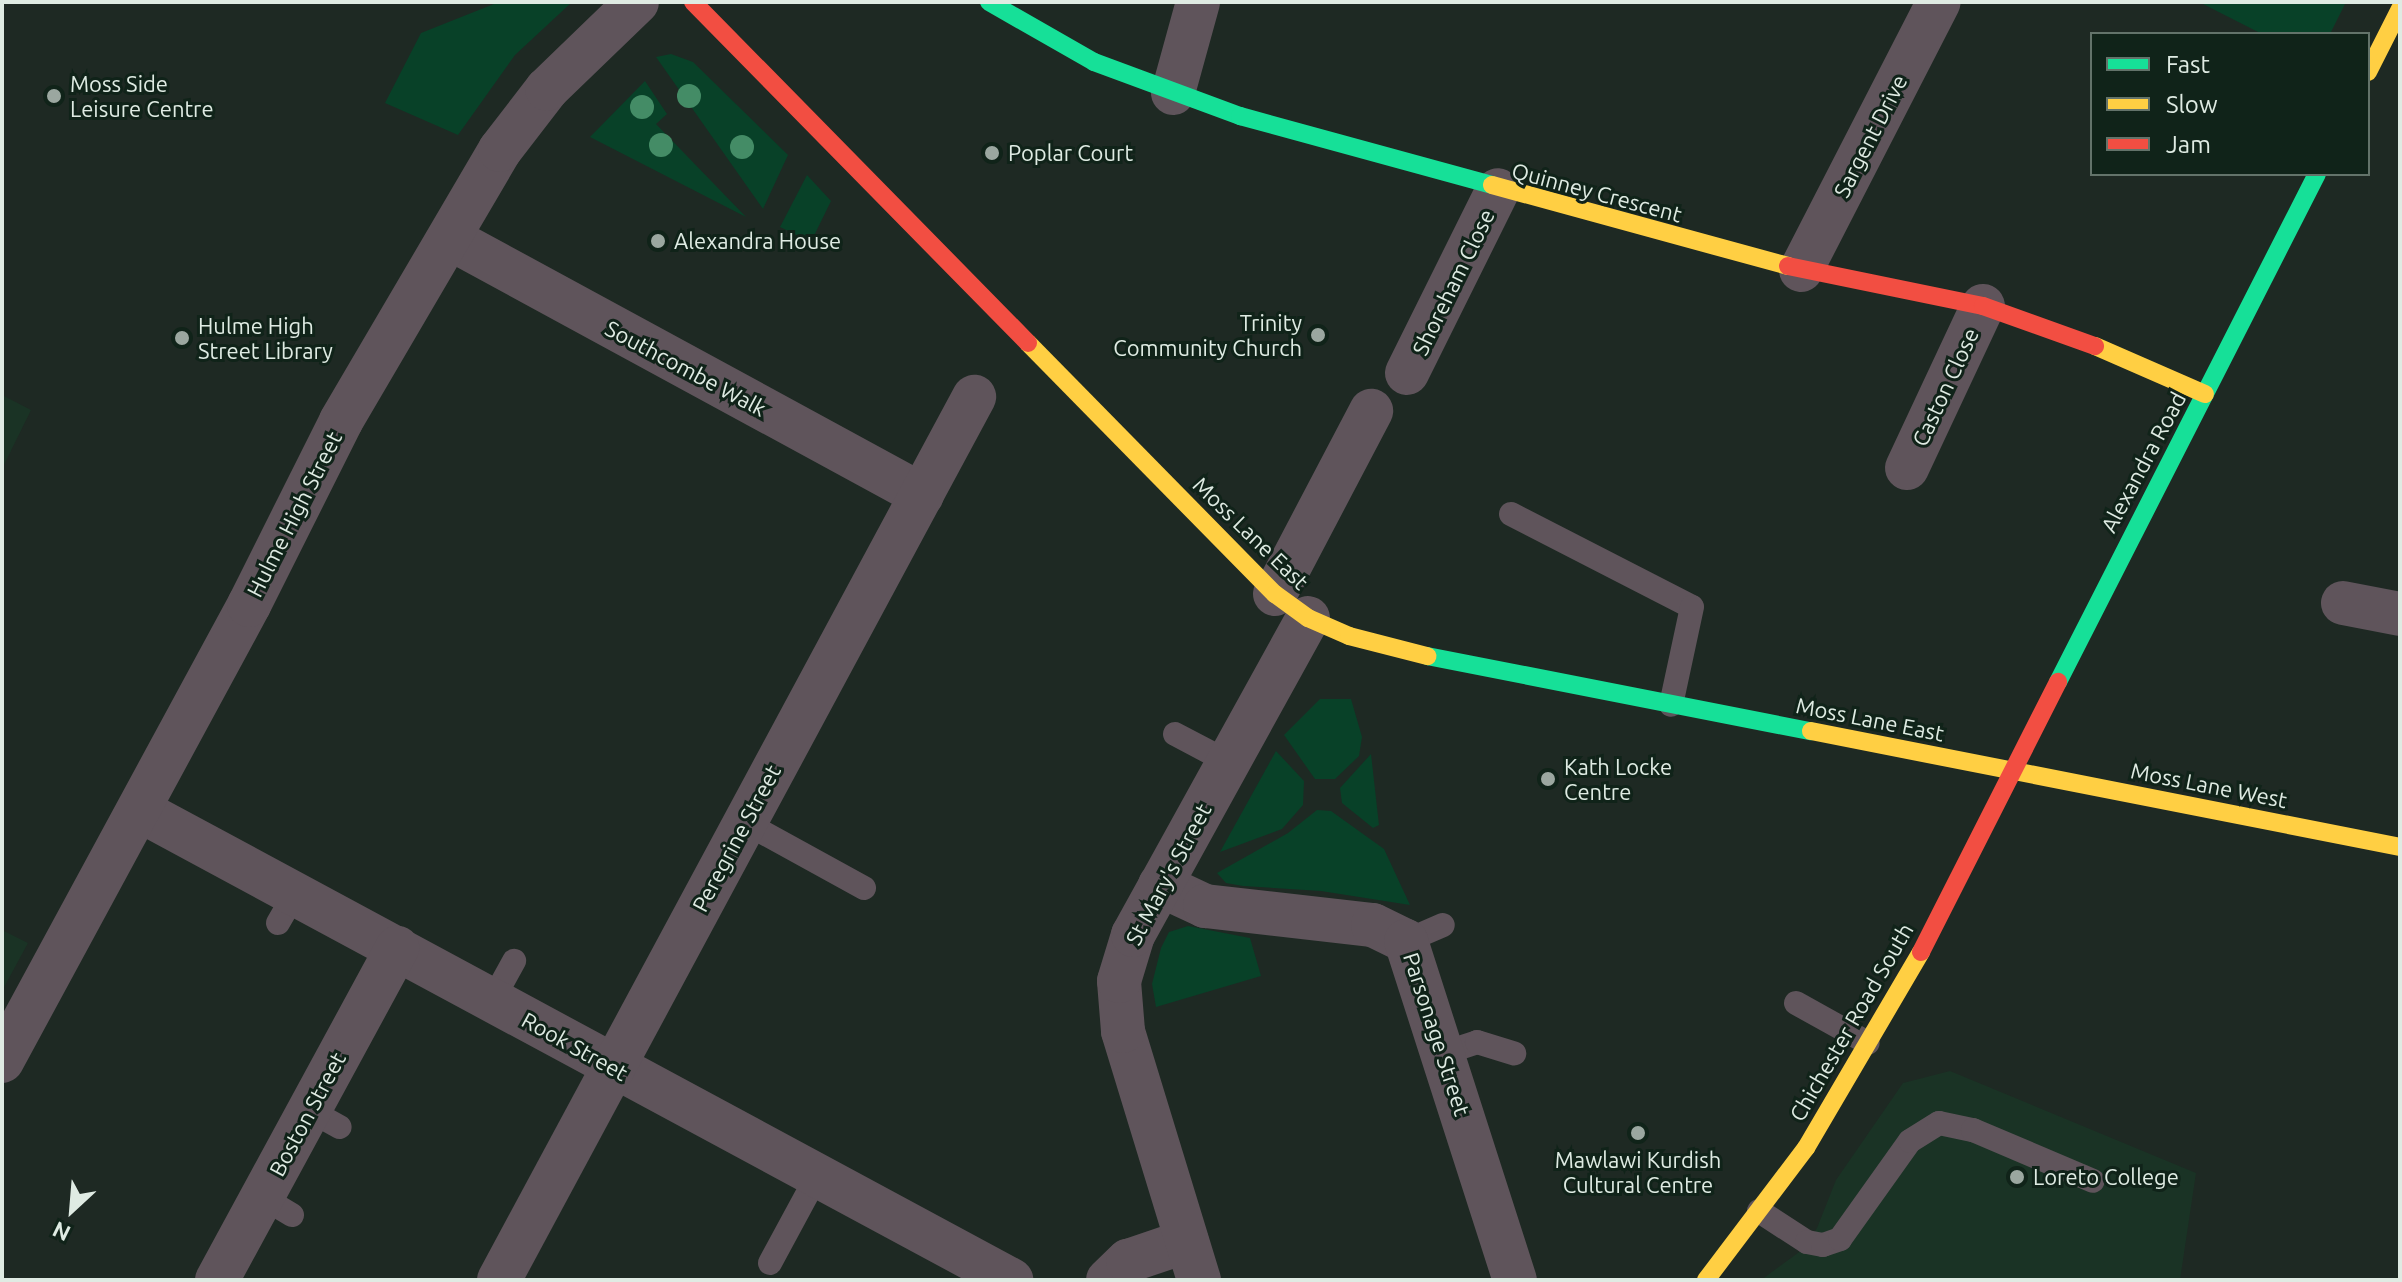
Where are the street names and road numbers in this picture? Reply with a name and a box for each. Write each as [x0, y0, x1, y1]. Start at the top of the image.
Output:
street label: Sargent Drive [1828, 70, 1912, 202]
street label: Quinney Crescent [1509, 157, 1685, 227]
street label: Shoreham Close [1406, 205, 1500, 359]
street label: Southcombe Walk [601, 314, 771, 422]
street label: Caston Close [1906, 324, 1984, 450]
street label: Alexandra Road [2095, 387, 2191, 537]
street label: Hulme High Street [241, 427, 347, 601]
street label: Moss Lane East [1188, 471, 1314, 595]
street label: Moss Lane East [1794, 692, 1946, 746]
street label: Moss Lane West [2129, 757, 2289, 813]
street label: Peregrine Street [686, 760, 786, 916]
street label: St Mary's Street [1120, 799, 1216, 949]
street label: Chichester Road South [1784, 918, 1918, 1126]
street label: Parsonage Street [1398, 949, 1476, 1119]
street label: Rook Street [517, 1006, 633, 1086]
street label: Boston Street [263, 1047, 351, 1181]

